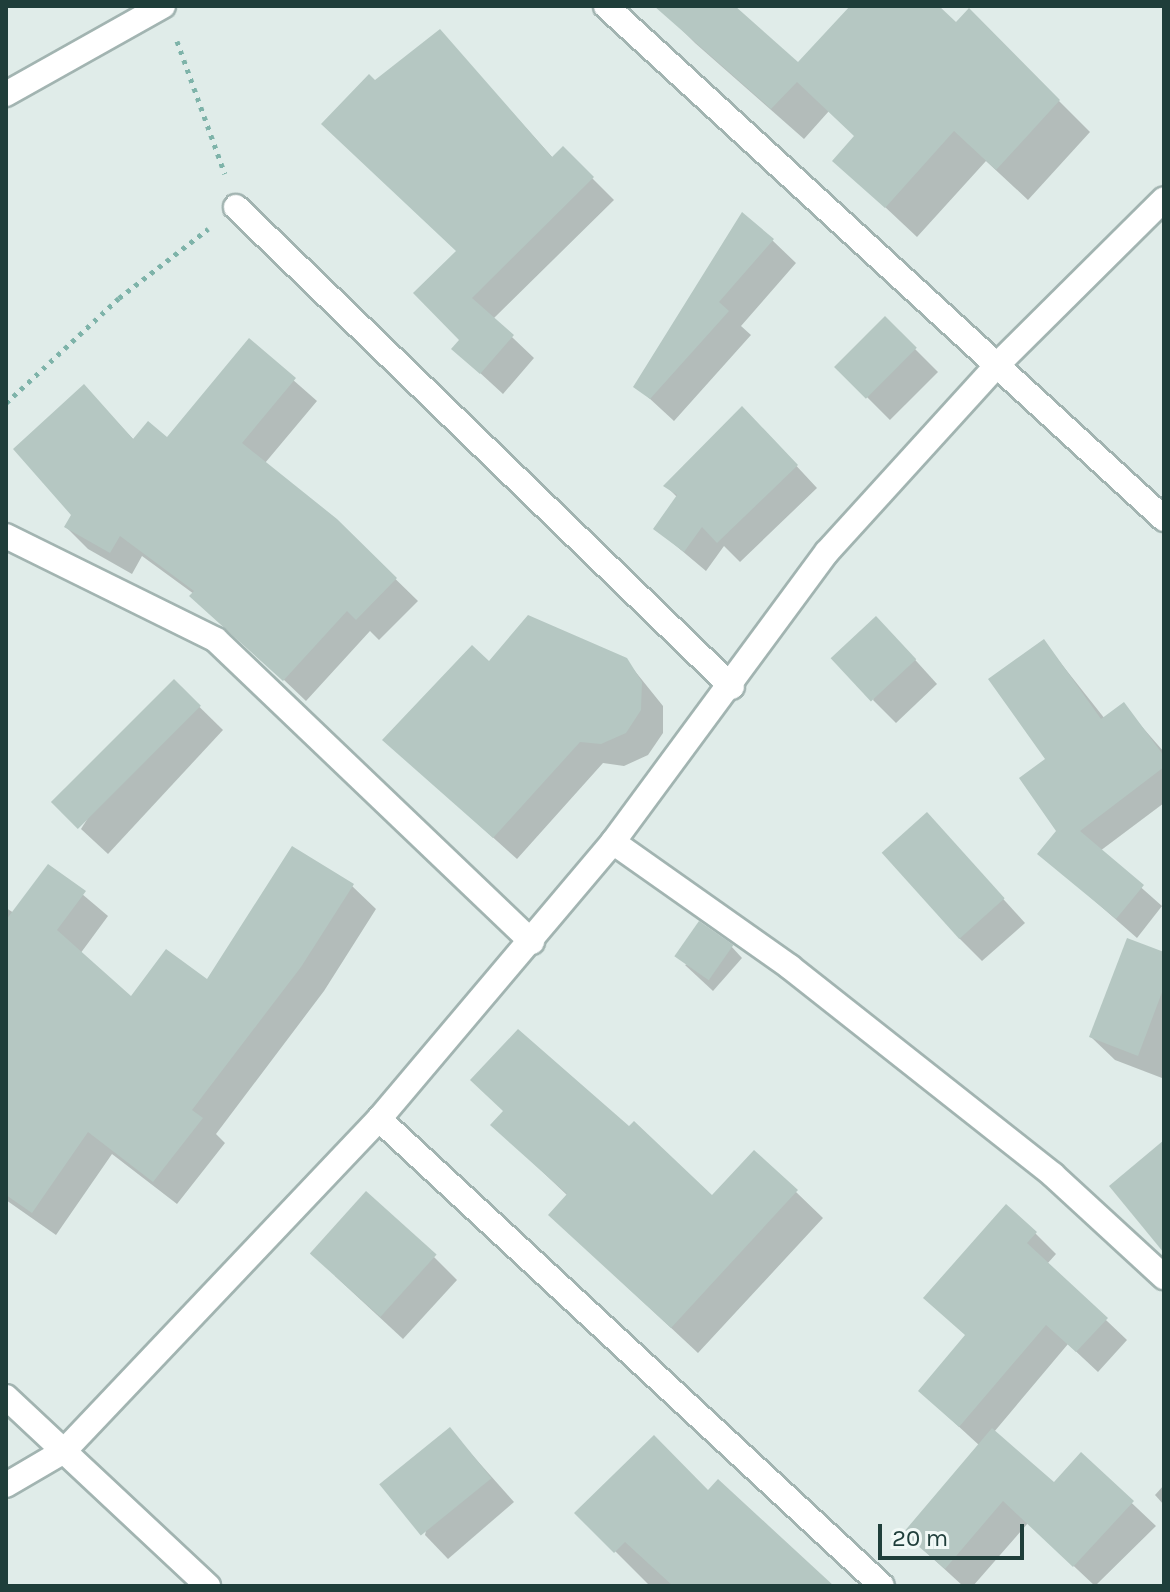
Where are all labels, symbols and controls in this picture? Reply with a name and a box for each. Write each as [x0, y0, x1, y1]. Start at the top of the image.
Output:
scale bar [882, 1508, 1028, 1558]
text: 20 m [892, 1524, 948, 1552]

